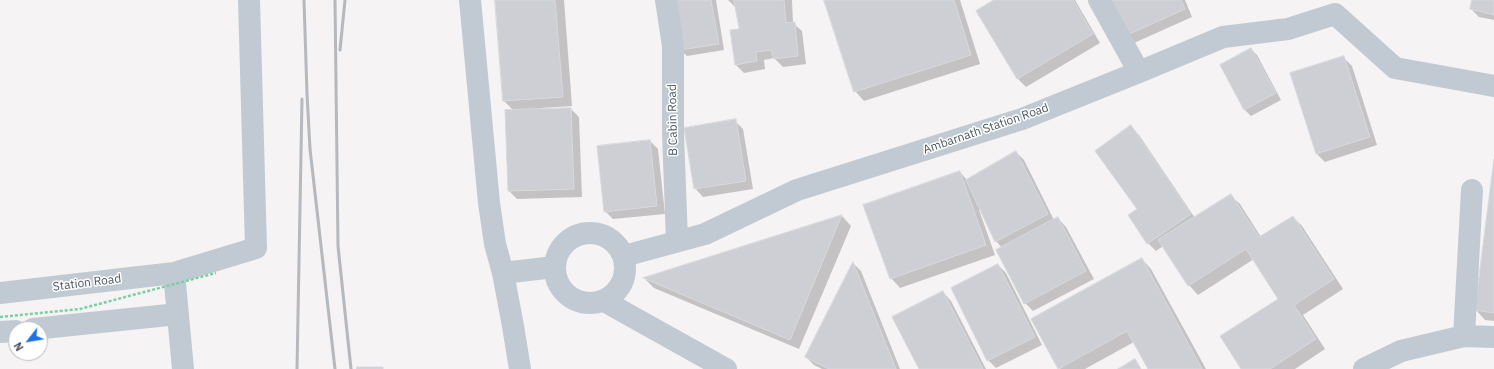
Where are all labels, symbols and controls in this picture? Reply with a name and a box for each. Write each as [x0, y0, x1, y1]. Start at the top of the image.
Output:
street label: B Cabin Road [665, 84, 681, 156]
street label: Ambarnath Station Road [921, 101, 1051, 157]
street label: Station Road [52, 272, 122, 294]
north arrow [8, 321, 48, 361]
text: N [11, 340, 27, 354]

